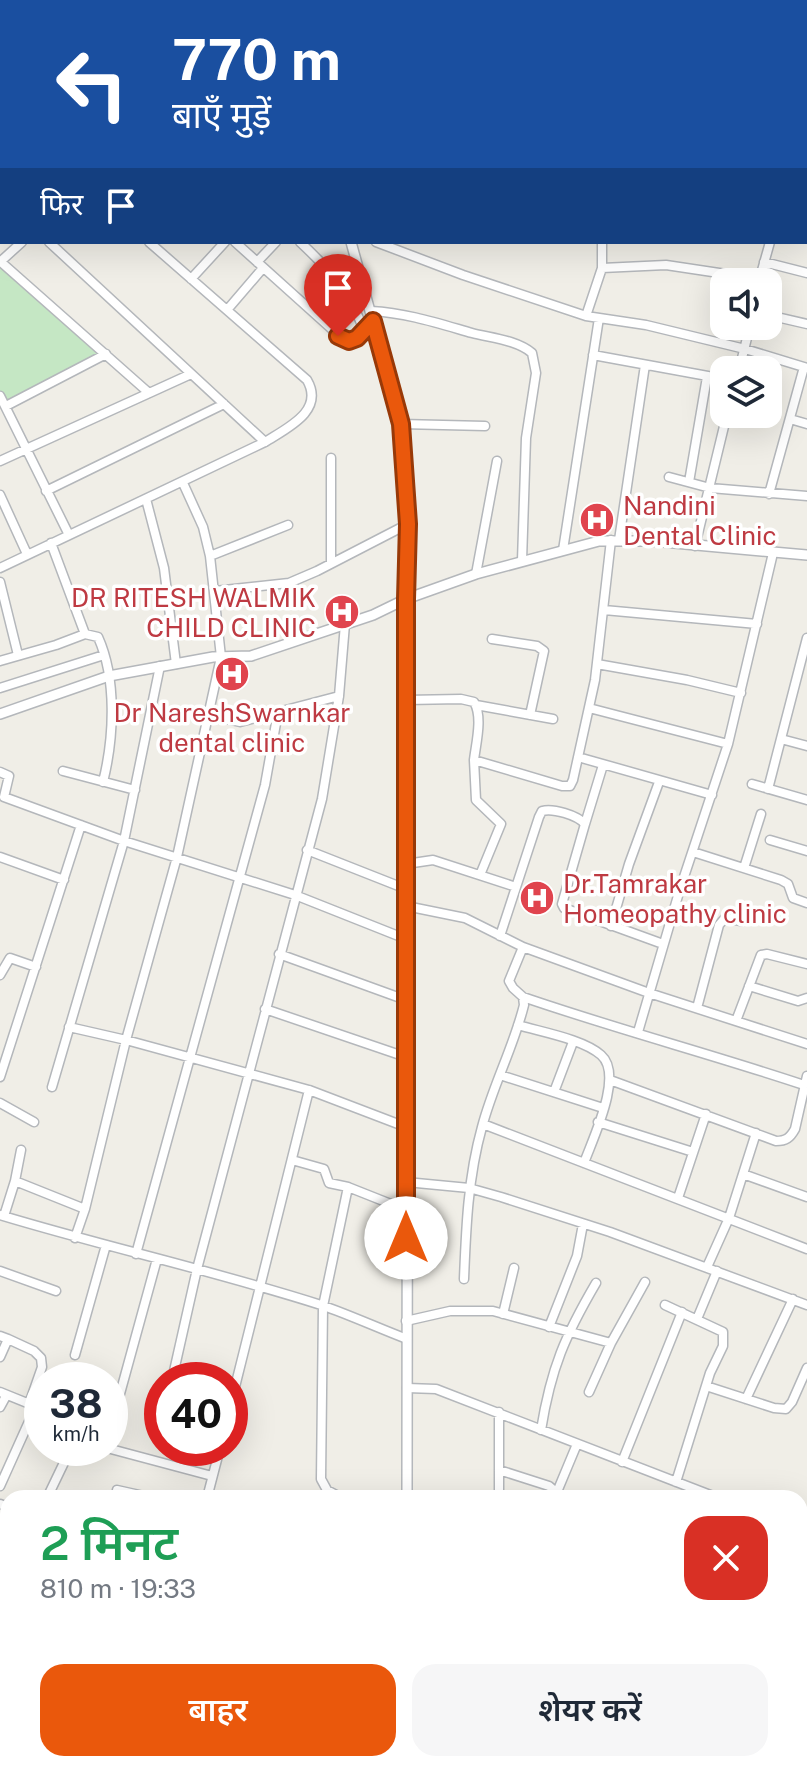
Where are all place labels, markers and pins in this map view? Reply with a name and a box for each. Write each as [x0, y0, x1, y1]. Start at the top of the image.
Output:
pin [304, 254, 372, 336]
place label: Nandini Dental Clinic [623, 490, 777, 551]
hospital icon: Nandini Dental Clinic [578, 501, 616, 539]
place label: DR RITESH WALMIK CHILD CLINIC [71, 582, 316, 643]
hospital icon: DR RITESH WALMIK CHILD CLINIC [323, 593, 361, 631]
hospital icon: Dr NareshSwarnkar dental clinic [213, 655, 251, 693]
place label: Dr NareshSwarnkar dental clinic [113, 697, 351, 758]
place label: Dr.Tamrakar Homeopathy clinic [563, 868, 787, 929]
hospital icon: Dr.Tamrakar Homeopathy clinic [518, 879, 556, 917]

